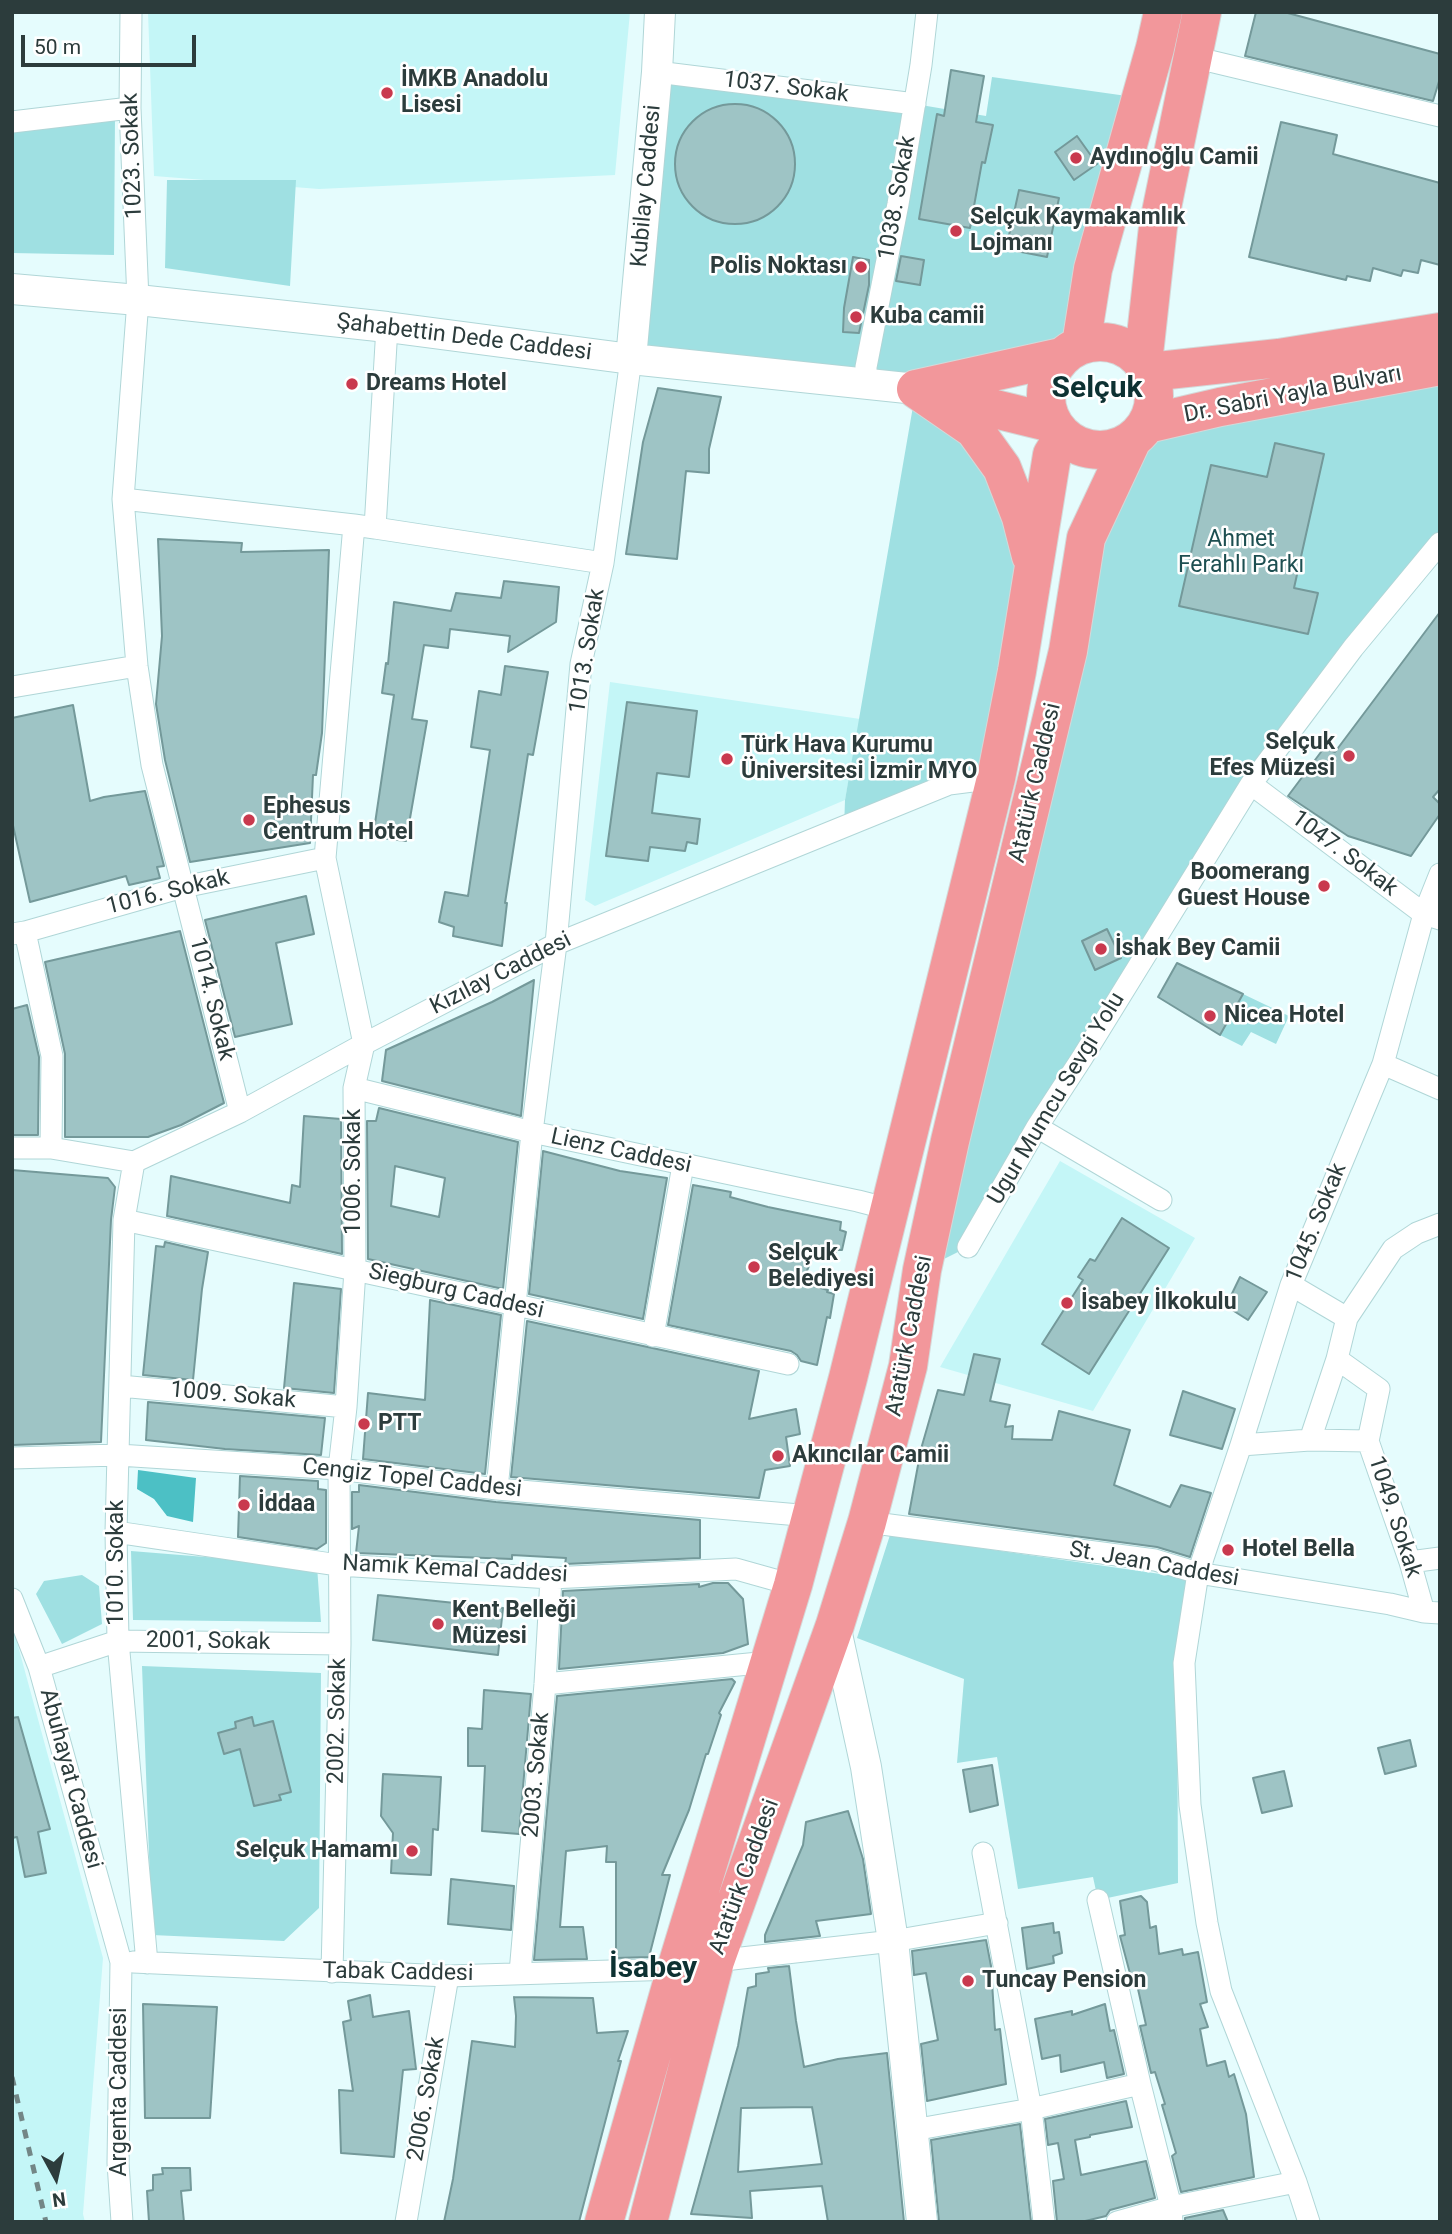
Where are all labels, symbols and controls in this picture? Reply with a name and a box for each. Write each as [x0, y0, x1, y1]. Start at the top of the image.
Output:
scale bar [24, 21, 200, 65]
text: 50 m [34, 35, 81, 59]
place label: İMKB Anadolu Lisesi [401, 66, 548, 120]
street label: 1037. Sokak [722, 67, 850, 109]
marker: İMKB Anadolu Lisesi [379, 85, 395, 101]
street label: 1023. Sokak [117, 93, 149, 219]
street label: Kubilay Caddesi [626, 104, 668, 268]
street label: 1038. Sokak [873, 134, 923, 262]
place label: Aydınoğlu Camii [1090, 144, 1259, 172]
marker: Aydınoğlu Camii [1068, 150, 1084, 166]
place label: Selçuk Kaymakamlık Lojmanı [970, 204, 1185, 258]
marker: Selçuk Kaymakamlık Lojmanı [948, 223, 964, 239]
place label: Polis Noktası [710, 253, 847, 281]
marker: Polis Noktası [853, 259, 869, 275]
place label: Kuba camii [870, 303, 985, 331]
street label: Şahabettin Dede Caddesi [335, 309, 593, 367]
marker: Kuba camii [848, 309, 864, 325]
street label: Dr. Sabri Yayla Bulvarı [1182, 360, 1404, 430]
place label: Dreams Hotel [366, 370, 507, 398]
district label: Selçuk [1051, 371, 1143, 407]
marker: Dreams Hotel [344, 376, 360, 392]
park label: Ahmet Ferahlı Parkı [1178, 526, 1304, 580]
street label: 1013. Sokak [565, 587, 611, 715]
street label: Atatürk Caddesi [1004, 700, 1068, 866]
place label: Selçuk Efes Müzesi [1209, 729, 1335, 783]
place label: Türk Hava Kurumu Üniversitesi İzmir MYO [741, 732, 977, 786]
marker: Selçuk Efes Müzesi [1341, 748, 1357, 764]
marker: Türk Hava Kurumu Üniversitesi İzmir MYO [719, 751, 735, 767]
place label: Ephesus Centrum Hotel [263, 793, 414, 847]
street label: 1047. Sokak [1285, 805, 1403, 903]
marker: Ephesus Centrum Hotel [241, 812, 257, 828]
place label: Boomerang Guest House [1177, 859, 1310, 913]
street label: 1016. Sokak [103, 864, 233, 922]
marker: Boomerang Guest House [1316, 878, 1332, 894]
street label: Kızılay Caddesi [426, 927, 576, 1021]
street label: 1014. Sokak [182, 934, 240, 1064]
place label: İshak Bey Camii [1115, 935, 1280, 963]
marker: İshak Bey Camii [1093, 941, 1109, 957]
street label: Ugur Mumcu Sevgi Yolu [983, 988, 1131, 1210]
place label: Nicea Hotel [1224, 1002, 1344, 1030]
marker: Nicea Hotel [1202, 1008, 1218, 1024]
street label: 1006. Sokak [340, 1109, 368, 1235]
street label: Lienz Caddesi [548, 1124, 694, 1180]
street label: 1045. Sokak [1281, 1159, 1353, 1287]
place label: Selçuk Belediyesi [768, 1240, 874, 1294]
street label: Atatürk Caddesi [881, 1253, 939, 1419]
street label: Siegburg Caddesi [366, 1258, 546, 1326]
marker: Selçuk Belediyesi [746, 1259, 762, 1275]
place label: İsabey İlkokulu [1081, 1289, 1237, 1317]
marker: İsabey İlkokulu [1059, 1295, 1075, 1311]
street label: 1009. Sokak [169, 1377, 297, 1415]
place label: PTT [378, 1410, 422, 1438]
marker: PTT [356, 1416, 372, 1432]
place label: Akıncılar Camii [792, 1442, 949, 1470]
marker: Akıncılar Camii [770, 1448, 786, 1464]
street label: 1049. Sokak [1361, 1453, 1427, 1581]
street label: Cengiz Topel Caddesi [301, 1454, 523, 1504]
place label: İddaa [258, 1491, 315, 1519]
marker: İddaa [236, 1497, 252, 1513]
street label: 1010. Sokak [103, 1500, 131, 1626]
street label: St. Jean Caddesi [1067, 1536, 1241, 1594]
place label: Hotel Bella [1242, 1536, 1355, 1564]
marker: Hotel Bella [1220, 1542, 1236, 1558]
street label: Namık Kemal Caddesi [342, 1550, 568, 1590]
place label: Kent Belleği Müzesi [452, 1597, 576, 1651]
marker: Kent Belleği Müzesi [430, 1616, 446, 1632]
street label: 2001, Sokak [146, 1627, 270, 1657]
street label: 2002. Sokak [323, 1658, 353, 1784]
street label: Abuhayat Caddesi [33, 1686, 107, 1872]
street label: 2003. Sokak [518, 1711, 556, 1839]
street label: Atatürk Caddesi [704, 1796, 786, 1958]
place label: Selçuk Hamamı [235, 1837, 398, 1865]
marker: Selçuk Hamamı [404, 1843, 420, 1859]
district label: İsabey [609, 1951, 697, 1987]
street label: Tabak Caddesi [322, 1958, 474, 1988]
place label: Tuncay Pension [982, 1967, 1146, 1995]
marker: Tuncay Pension [960, 1973, 976, 1989]
street label: Argenta Caddesi [106, 2007, 134, 2177]
street label: 2006. Sokak [402, 2035, 452, 2163]
north arrow [21, 2143, 91, 2213]
text: N [51, 2187, 67, 2212]

